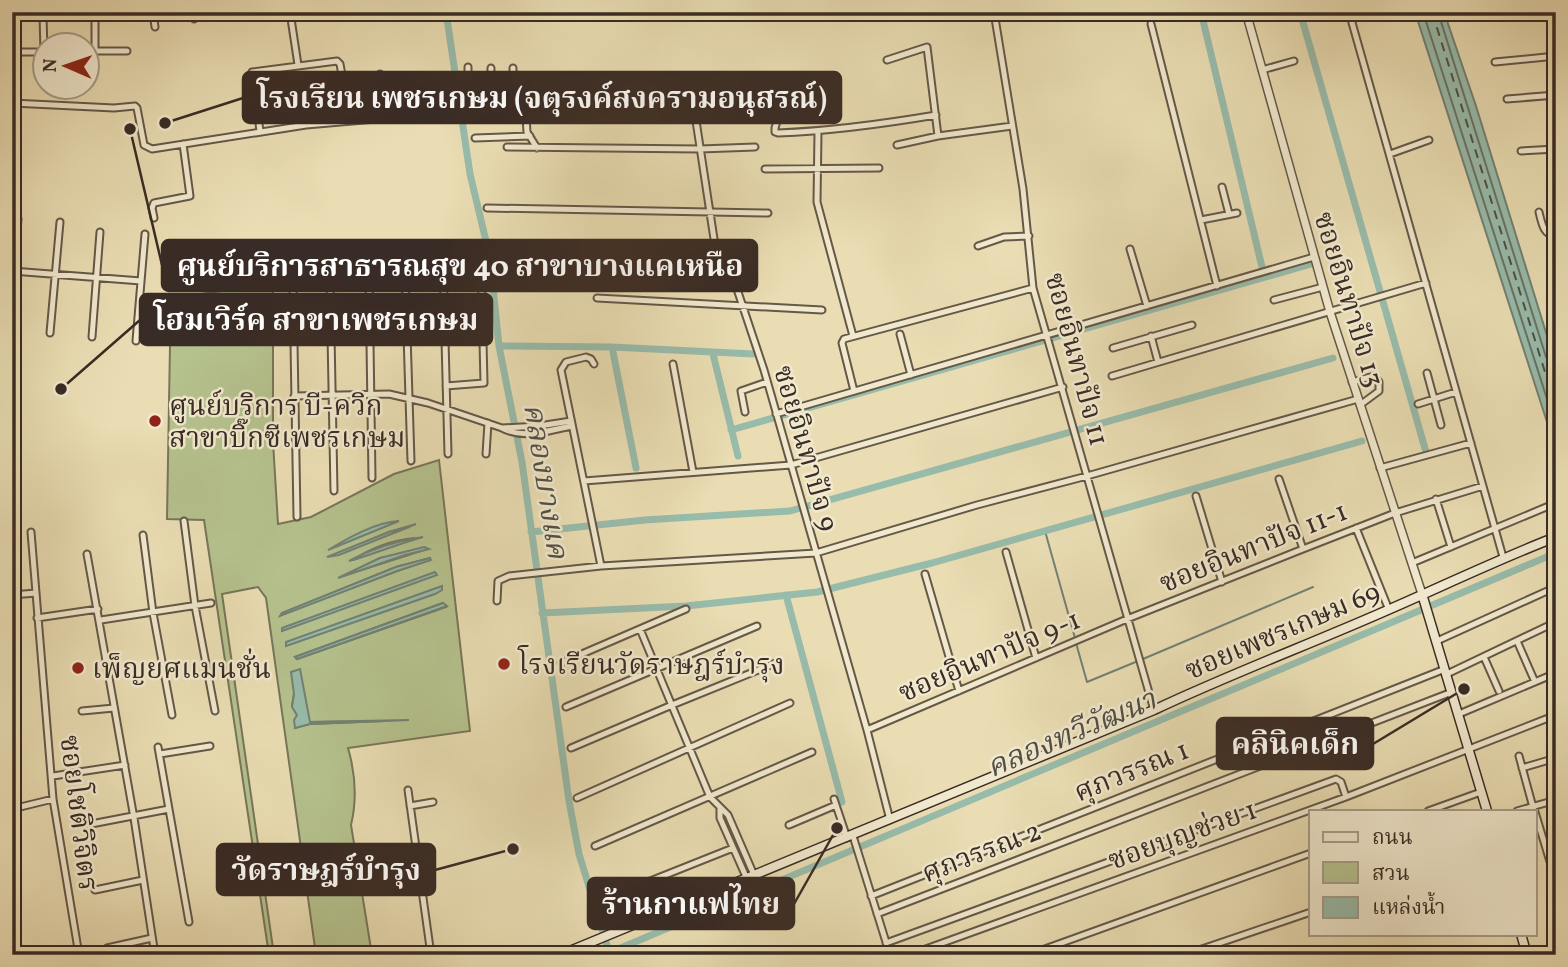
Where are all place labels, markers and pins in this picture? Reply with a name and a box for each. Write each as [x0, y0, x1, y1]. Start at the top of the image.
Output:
callout: โรงเรียน เพชรเกษม (จตุรงค์สงครามอนุสรณ์) [243, 72, 841, 123]
callout: ศูนย์บริการสาธารณสุข 40 สาขาบางแคเหนือ [162, 240, 757, 291]
callout: โฮมเวิร์ค สาขาเพชรเกษม [140, 294, 492, 345]
place label: ศูนย์บริการ บี-ควิก สาขาบิ๊กซีเพชรเกษม [169, 388, 405, 459]
marker: ศูนย์บริการ บี-ควิก สาขาบิ๊กซีเพชรเกษม [147, 413, 163, 429]
place label: โรงเรียนวัดราษฎร์บำรุง [517, 645, 785, 686]
place label: เพ็ญยศแมนชั่น [92, 648, 271, 690]
marker: โรงเรียนวัดราษฎร์บำรุง [496, 656, 512, 672]
marker: เพ็ญยศแมนชั่น [70, 660, 86, 676]
callout: คลินิคเด็ก [1217, 718, 1373, 769]
callout: วัดราษฎร์บำรุง [217, 844, 435, 895]
callout: ร้านกาแฟไทย [588, 878, 794, 929]

